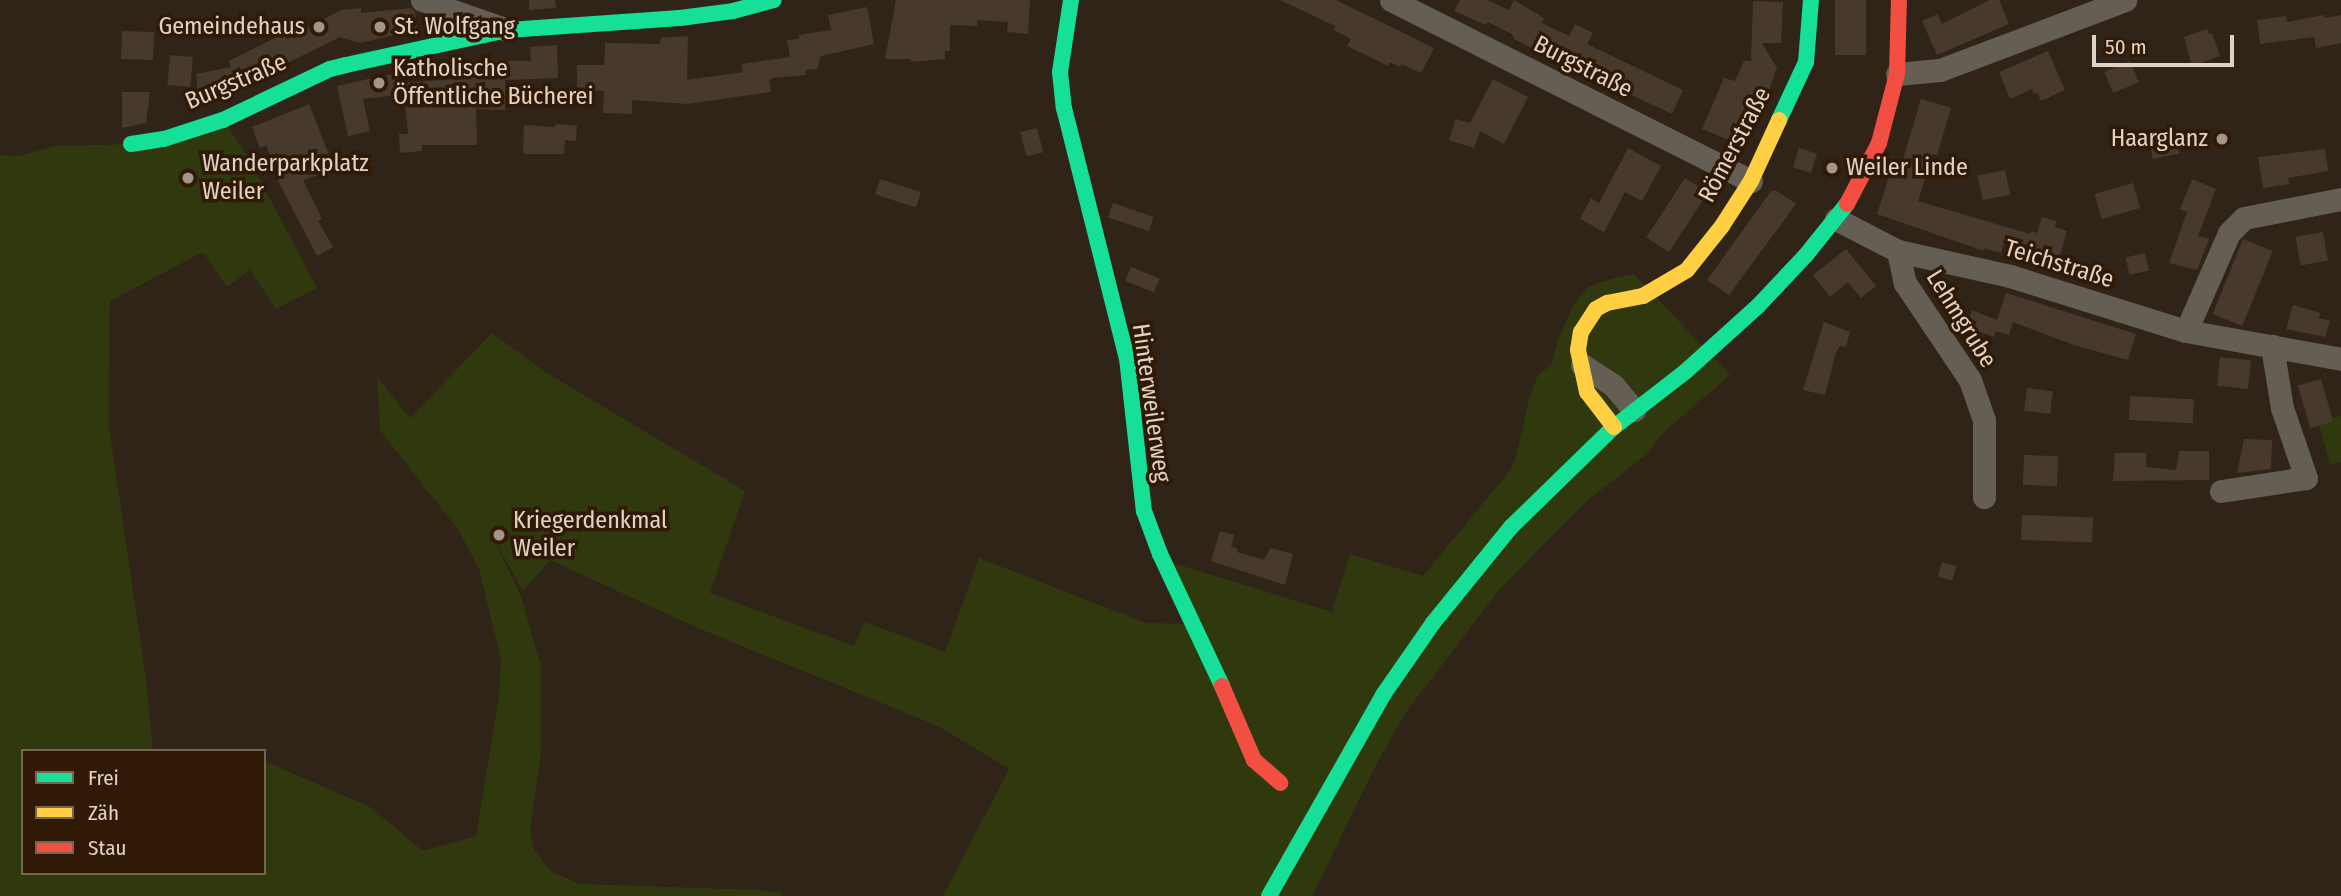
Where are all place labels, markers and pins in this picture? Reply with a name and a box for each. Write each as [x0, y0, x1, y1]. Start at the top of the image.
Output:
place label: Gemeindehaus [158, 13, 305, 41]
place label: St. Wolfgang [394, 13, 515, 41]
marker: Gemeindehaus [311, 19, 327, 35]
marker: St. Wolfgang [372, 19, 388, 35]
place label: Katholische Öffentliche Bücherei [393, 55, 593, 111]
marker: Katholische Öffentliche Bücherei [371, 75, 387, 91]
place label: Haarglanz [2111, 125, 2208, 153]
marker: Haarglanz [2214, 131, 2230, 147]
place label: Wanderparkplatz Weiler [202, 150, 369, 206]
place label: Weiler Linde [1846, 154, 1968, 182]
marker: Weiler Linde [1824, 160, 1840, 176]
marker: Wanderparkplatz Weiler [180, 170, 196, 186]
place label: Kriegerdenkmal Weiler [513, 507, 667, 563]
marker: Kriegerdenkmal Weiler [491, 527, 507, 543]

